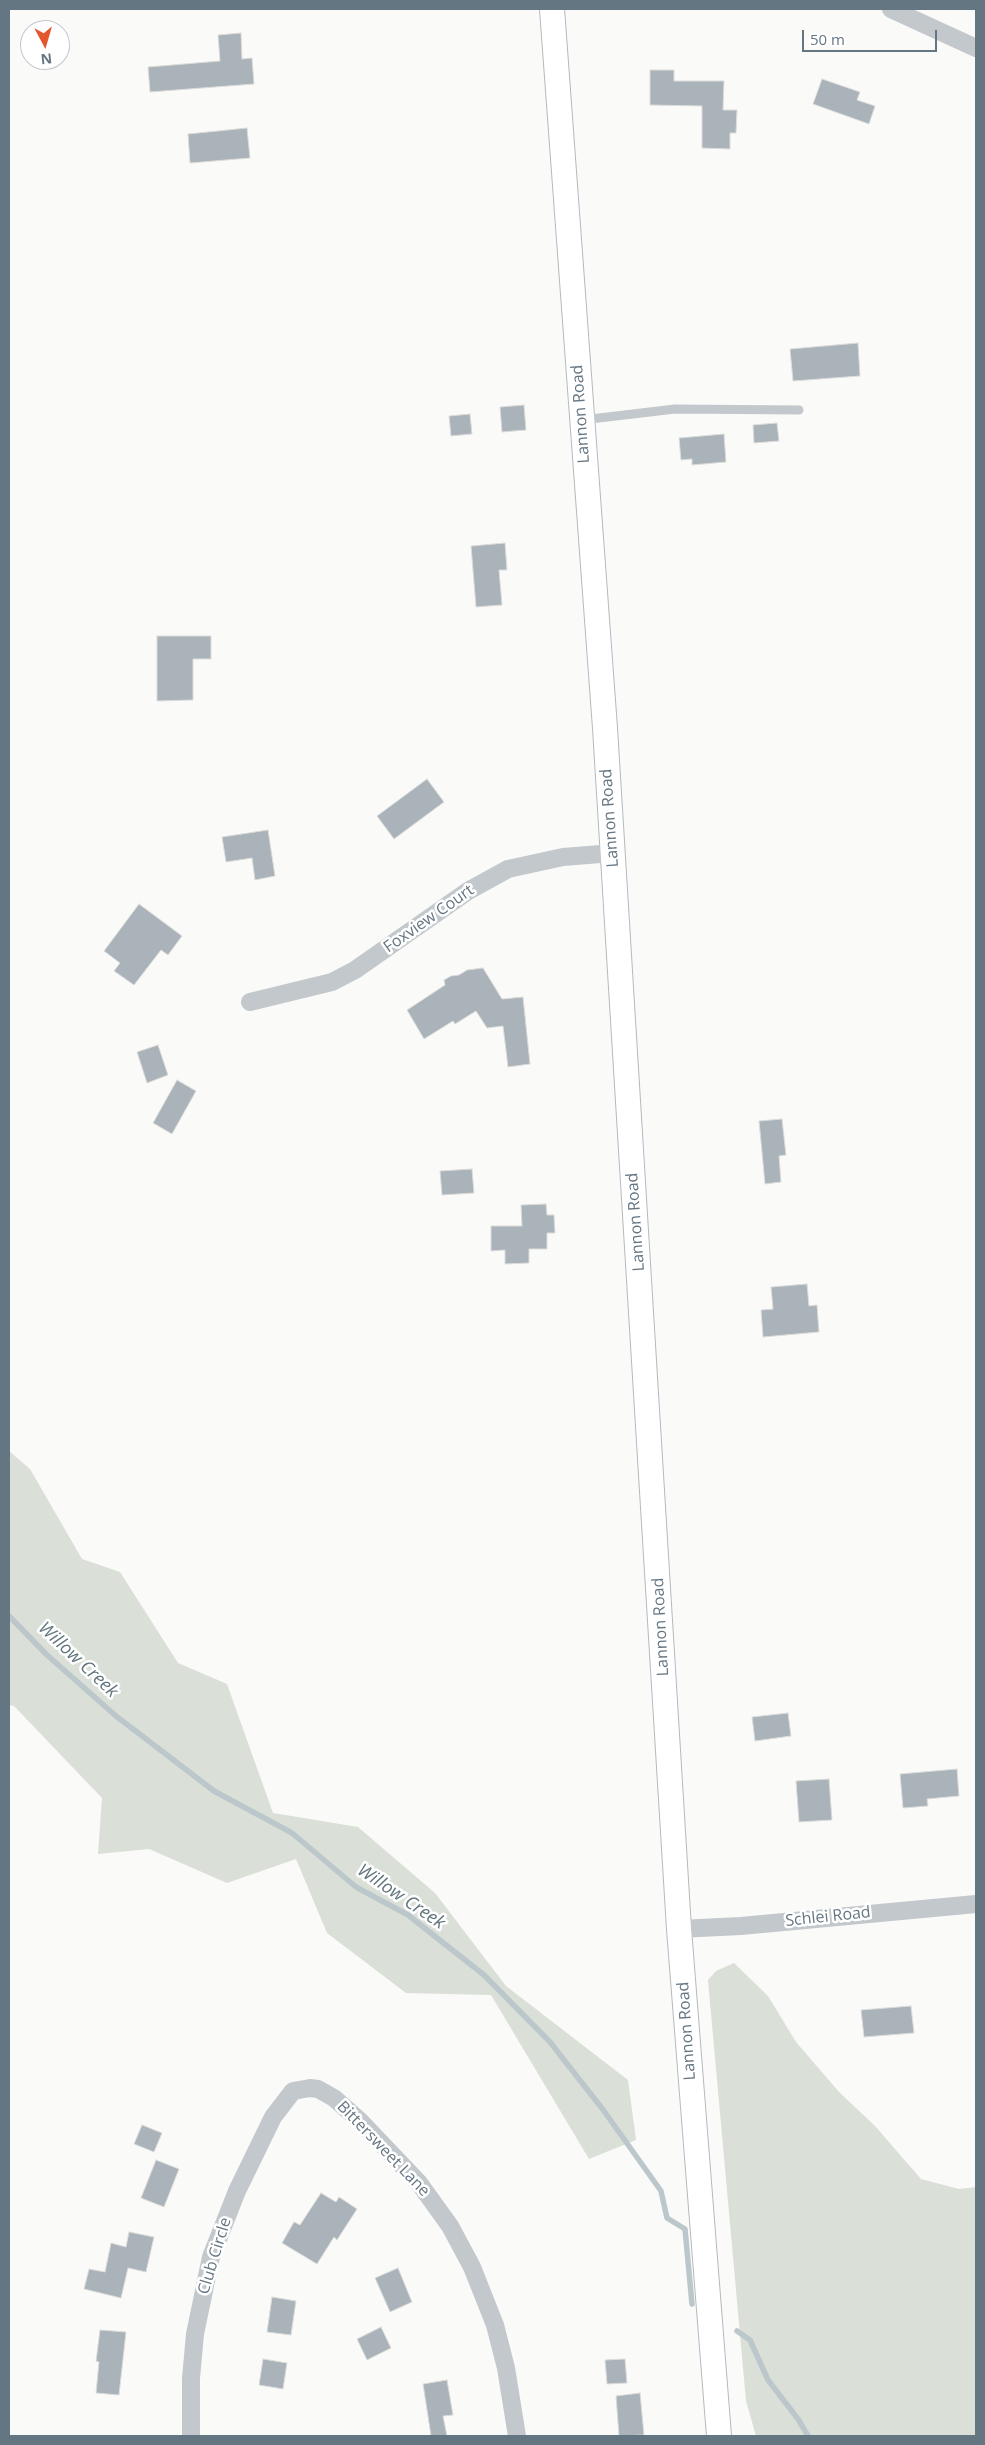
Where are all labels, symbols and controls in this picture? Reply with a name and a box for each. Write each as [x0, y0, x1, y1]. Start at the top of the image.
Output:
north arrow [20, 20, 70, 70]
scale bar [805, 20, 940, 52]
text: 50 m [810, 29, 845, 49]
text: N [40, 49, 53, 69]
street label: Lannon Road [568, 364, 594, 464]
street label: Lannon Road [597, 768, 623, 868]
street label: Foxview Court [380, 881, 478, 957]
street label: Lannon Road [623, 1172, 649, 1272]
street label: Lannon Road [649, 1577, 673, 1677]
water label: Willow Creek [34, 1618, 122, 1702]
water label: Willow Creek [353, 1860, 449, 1934]
street label: Schlei Road [784, 1903, 872, 1931]
street label: Lannon Road [674, 1981, 700, 2081]
street label: Bittersweet Lane [333, 2097, 433, 2201]
street label: Club Circle [194, 2215, 236, 2297]

